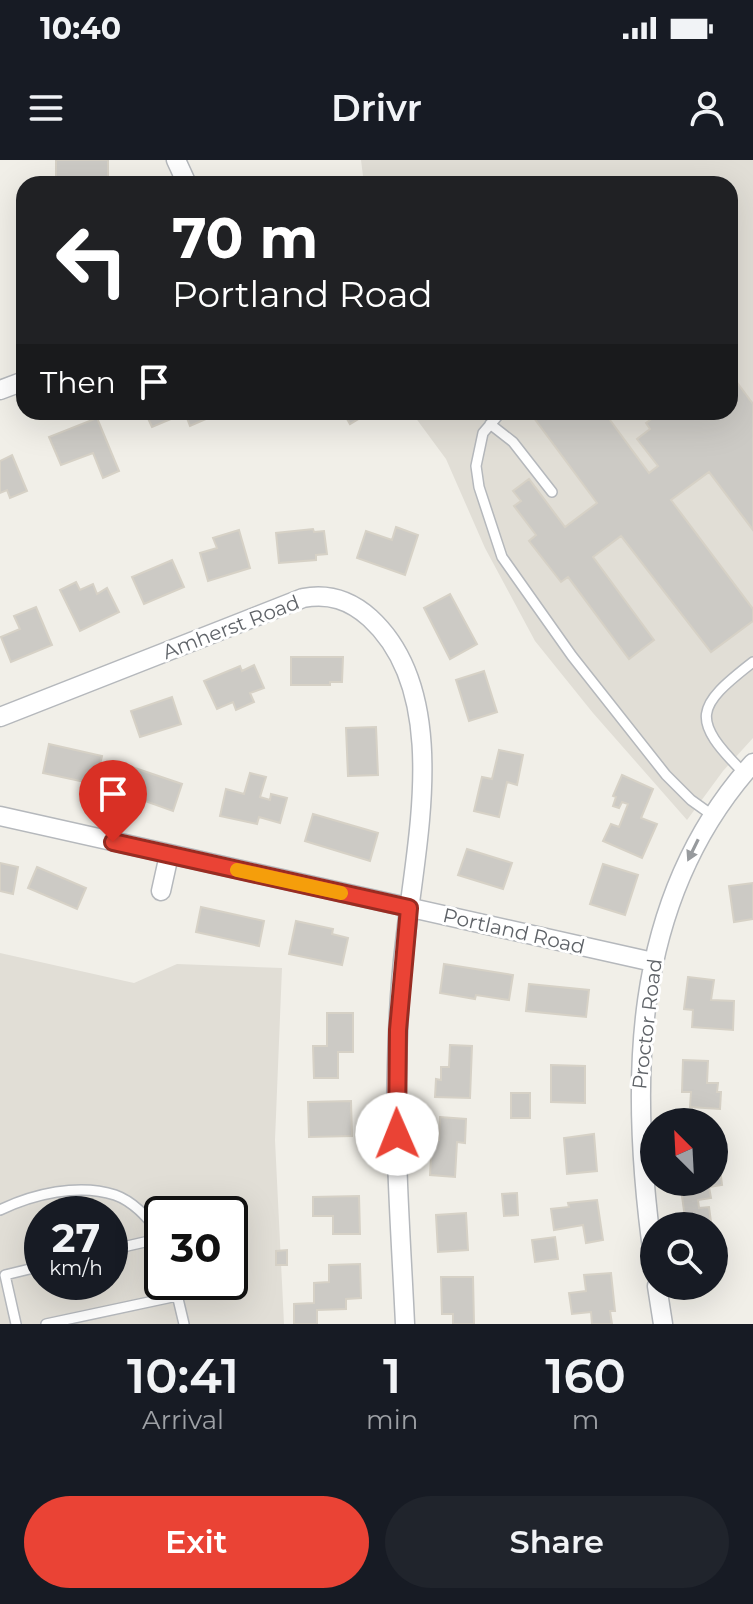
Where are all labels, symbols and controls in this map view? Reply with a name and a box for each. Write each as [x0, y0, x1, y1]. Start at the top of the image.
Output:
text: 10:40 [40, 10, 121, 47]
icon: menu [24, 86, 68, 130]
text: Drivr [331, 86, 422, 130]
icon: person [685, 86, 729, 130]
text: 70 m [172, 204, 318, 272]
icon: left [40, 208, 144, 312]
text: Portland Road [172, 272, 433, 316]
icon: arrive [132, 360, 176, 404]
text: Then [40, 364, 116, 401]
street label: Amherst Road [159, 590, 303, 664]
pin [79, 760, 147, 842]
icon: arrive [91, 772, 135, 816]
one-way arrow [686, 838, 700, 861]
street label: Portland Road [441, 903, 587, 959]
street label: Proctor Road [627, 957, 667, 1091]
position arrow [355, 1092, 439, 1176]
north arrow [640, 1108, 728, 1196]
map controls [640, 1108, 728, 1300]
speed limit sign: 30 [144, 1196, 248, 1300]
button: search [640, 1212, 728, 1300]
text: 27 [52, 1213, 100, 1262]
text: km/h [49, 1256, 103, 1280]
text: 10:41 [127, 1347, 239, 1405]
text: 1 [383, 1347, 401, 1405]
text: 160 [545, 1347, 626, 1405]
text: Arrival [142, 1404, 224, 1436]
text: min [366, 1404, 418, 1436]
text: m [572, 1404, 599, 1436]
button: Exit [24, 1496, 369, 1588]
button: Share [385, 1496, 729, 1588]

